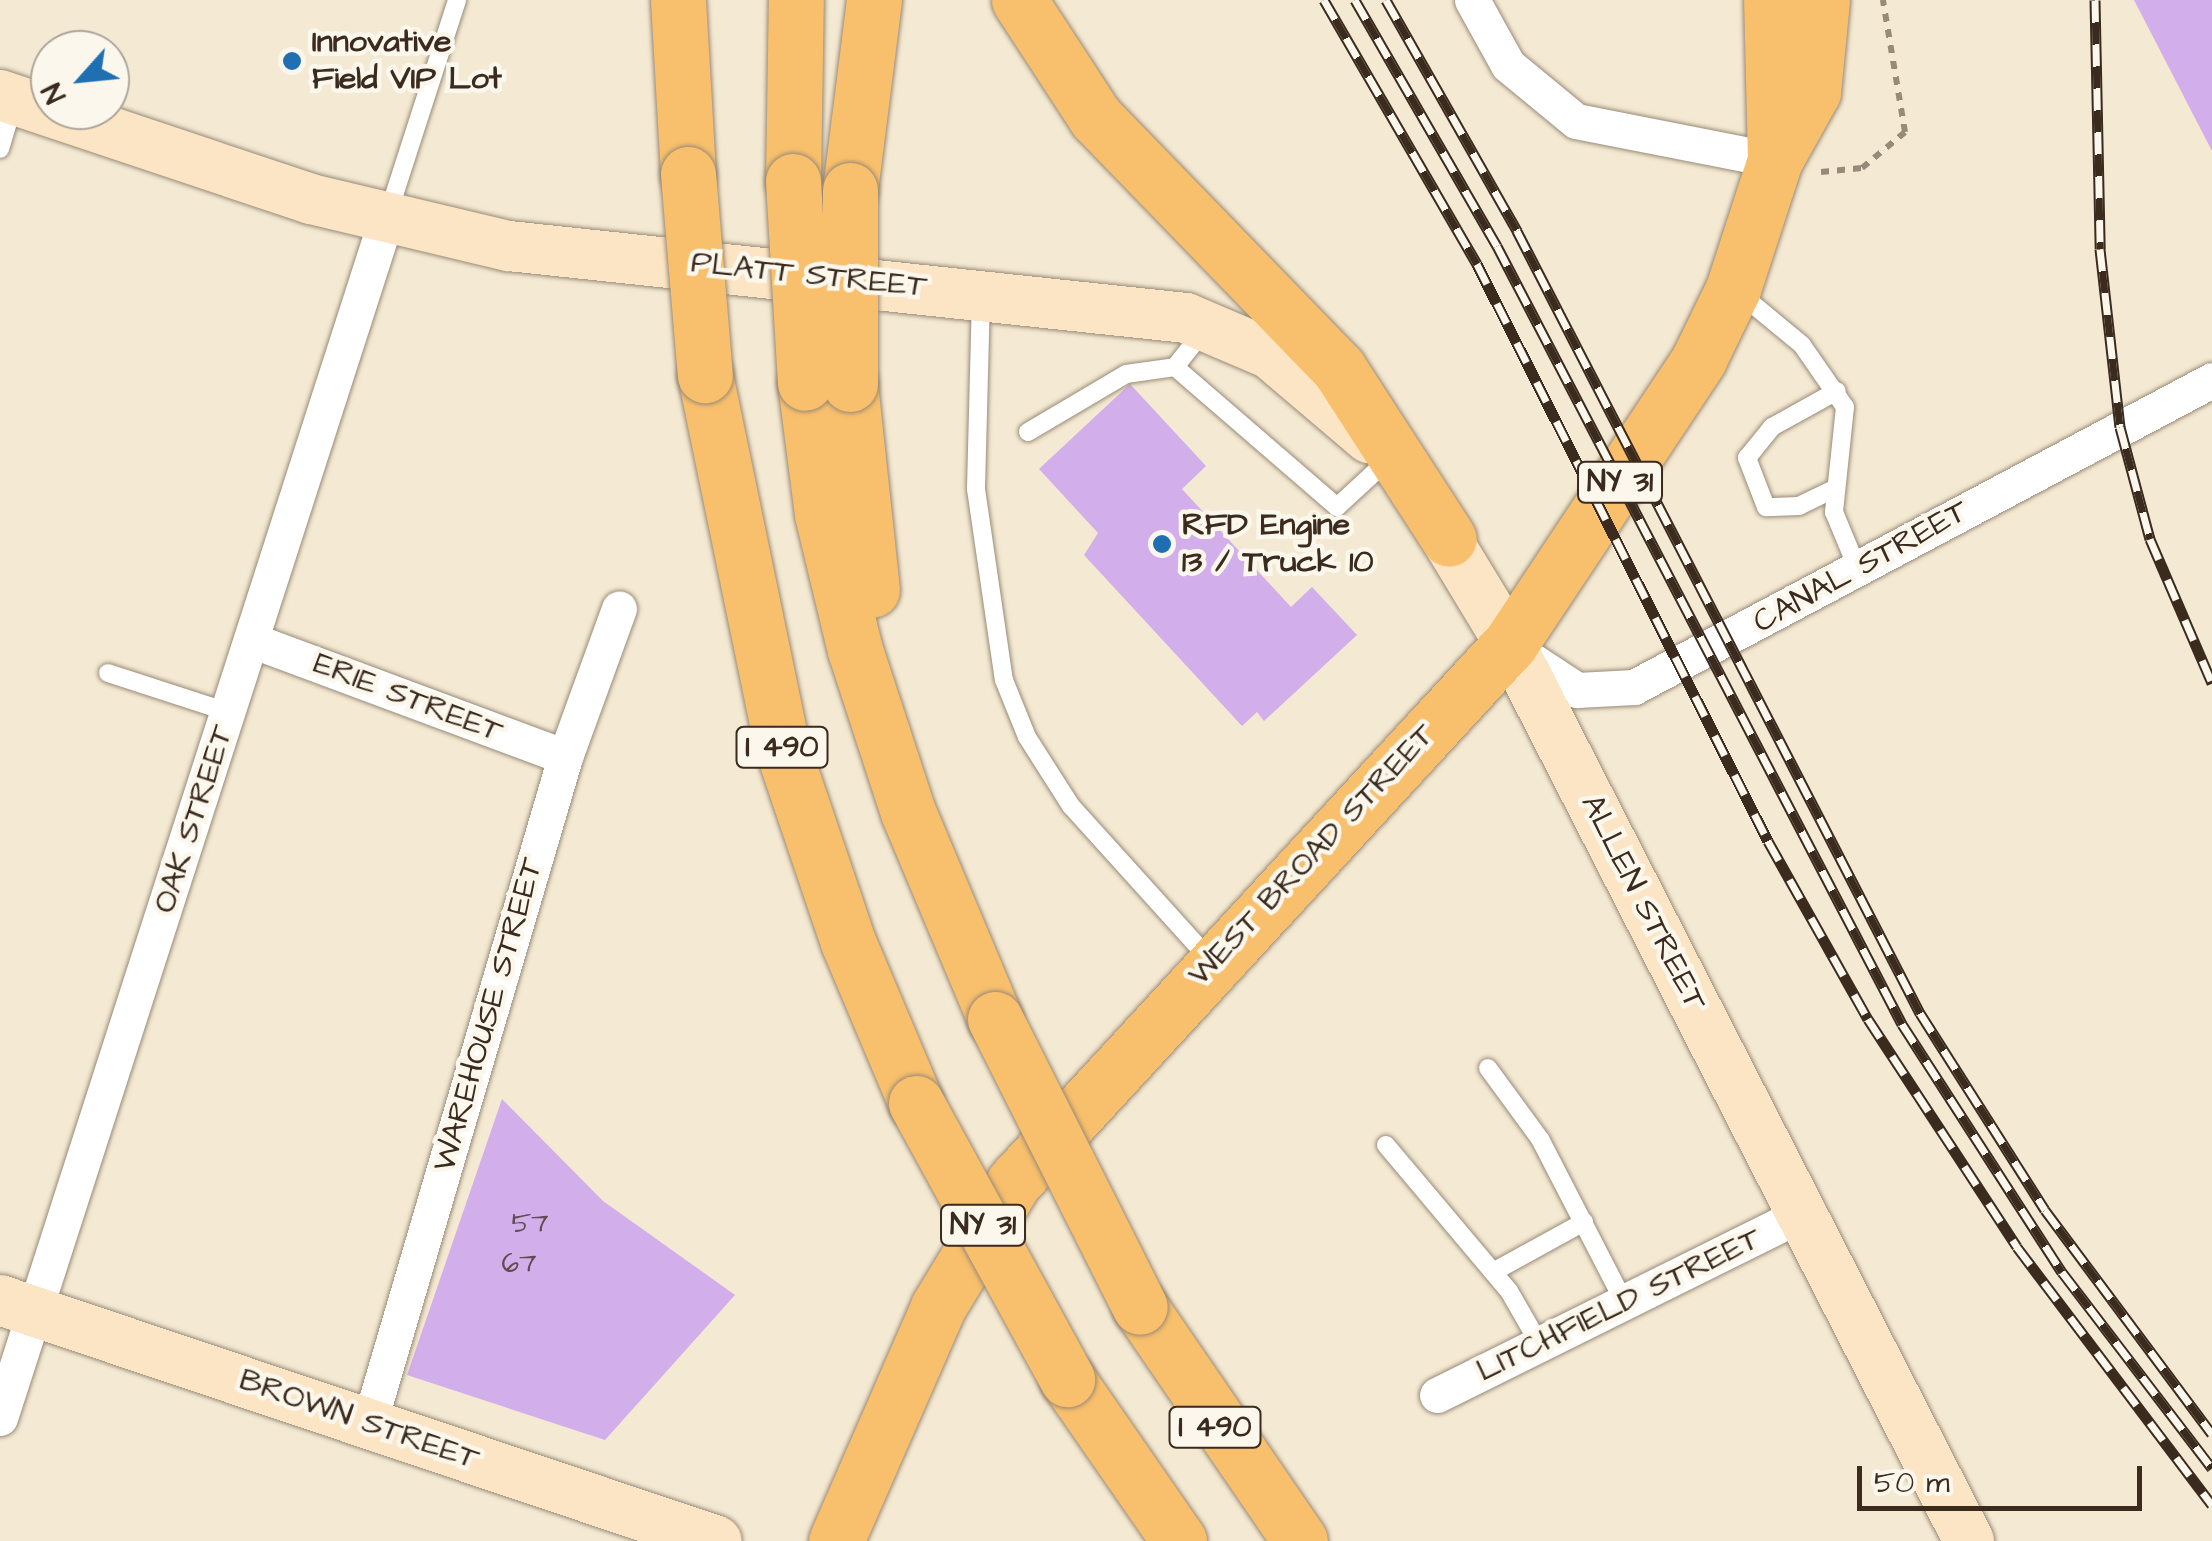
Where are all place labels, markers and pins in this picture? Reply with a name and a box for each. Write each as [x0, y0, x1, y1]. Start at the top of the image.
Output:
place label: Innovative Field VIP Lot [312, 24, 502, 99]
marker: Innovative Field VIP Lot [281, 50, 303, 72]
place label: RFD Engine 13 / Truck 10 [1182, 507, 1373, 582]
marker: RFD Engine 13 / Truck 10 [1151, 533, 1173, 555]

